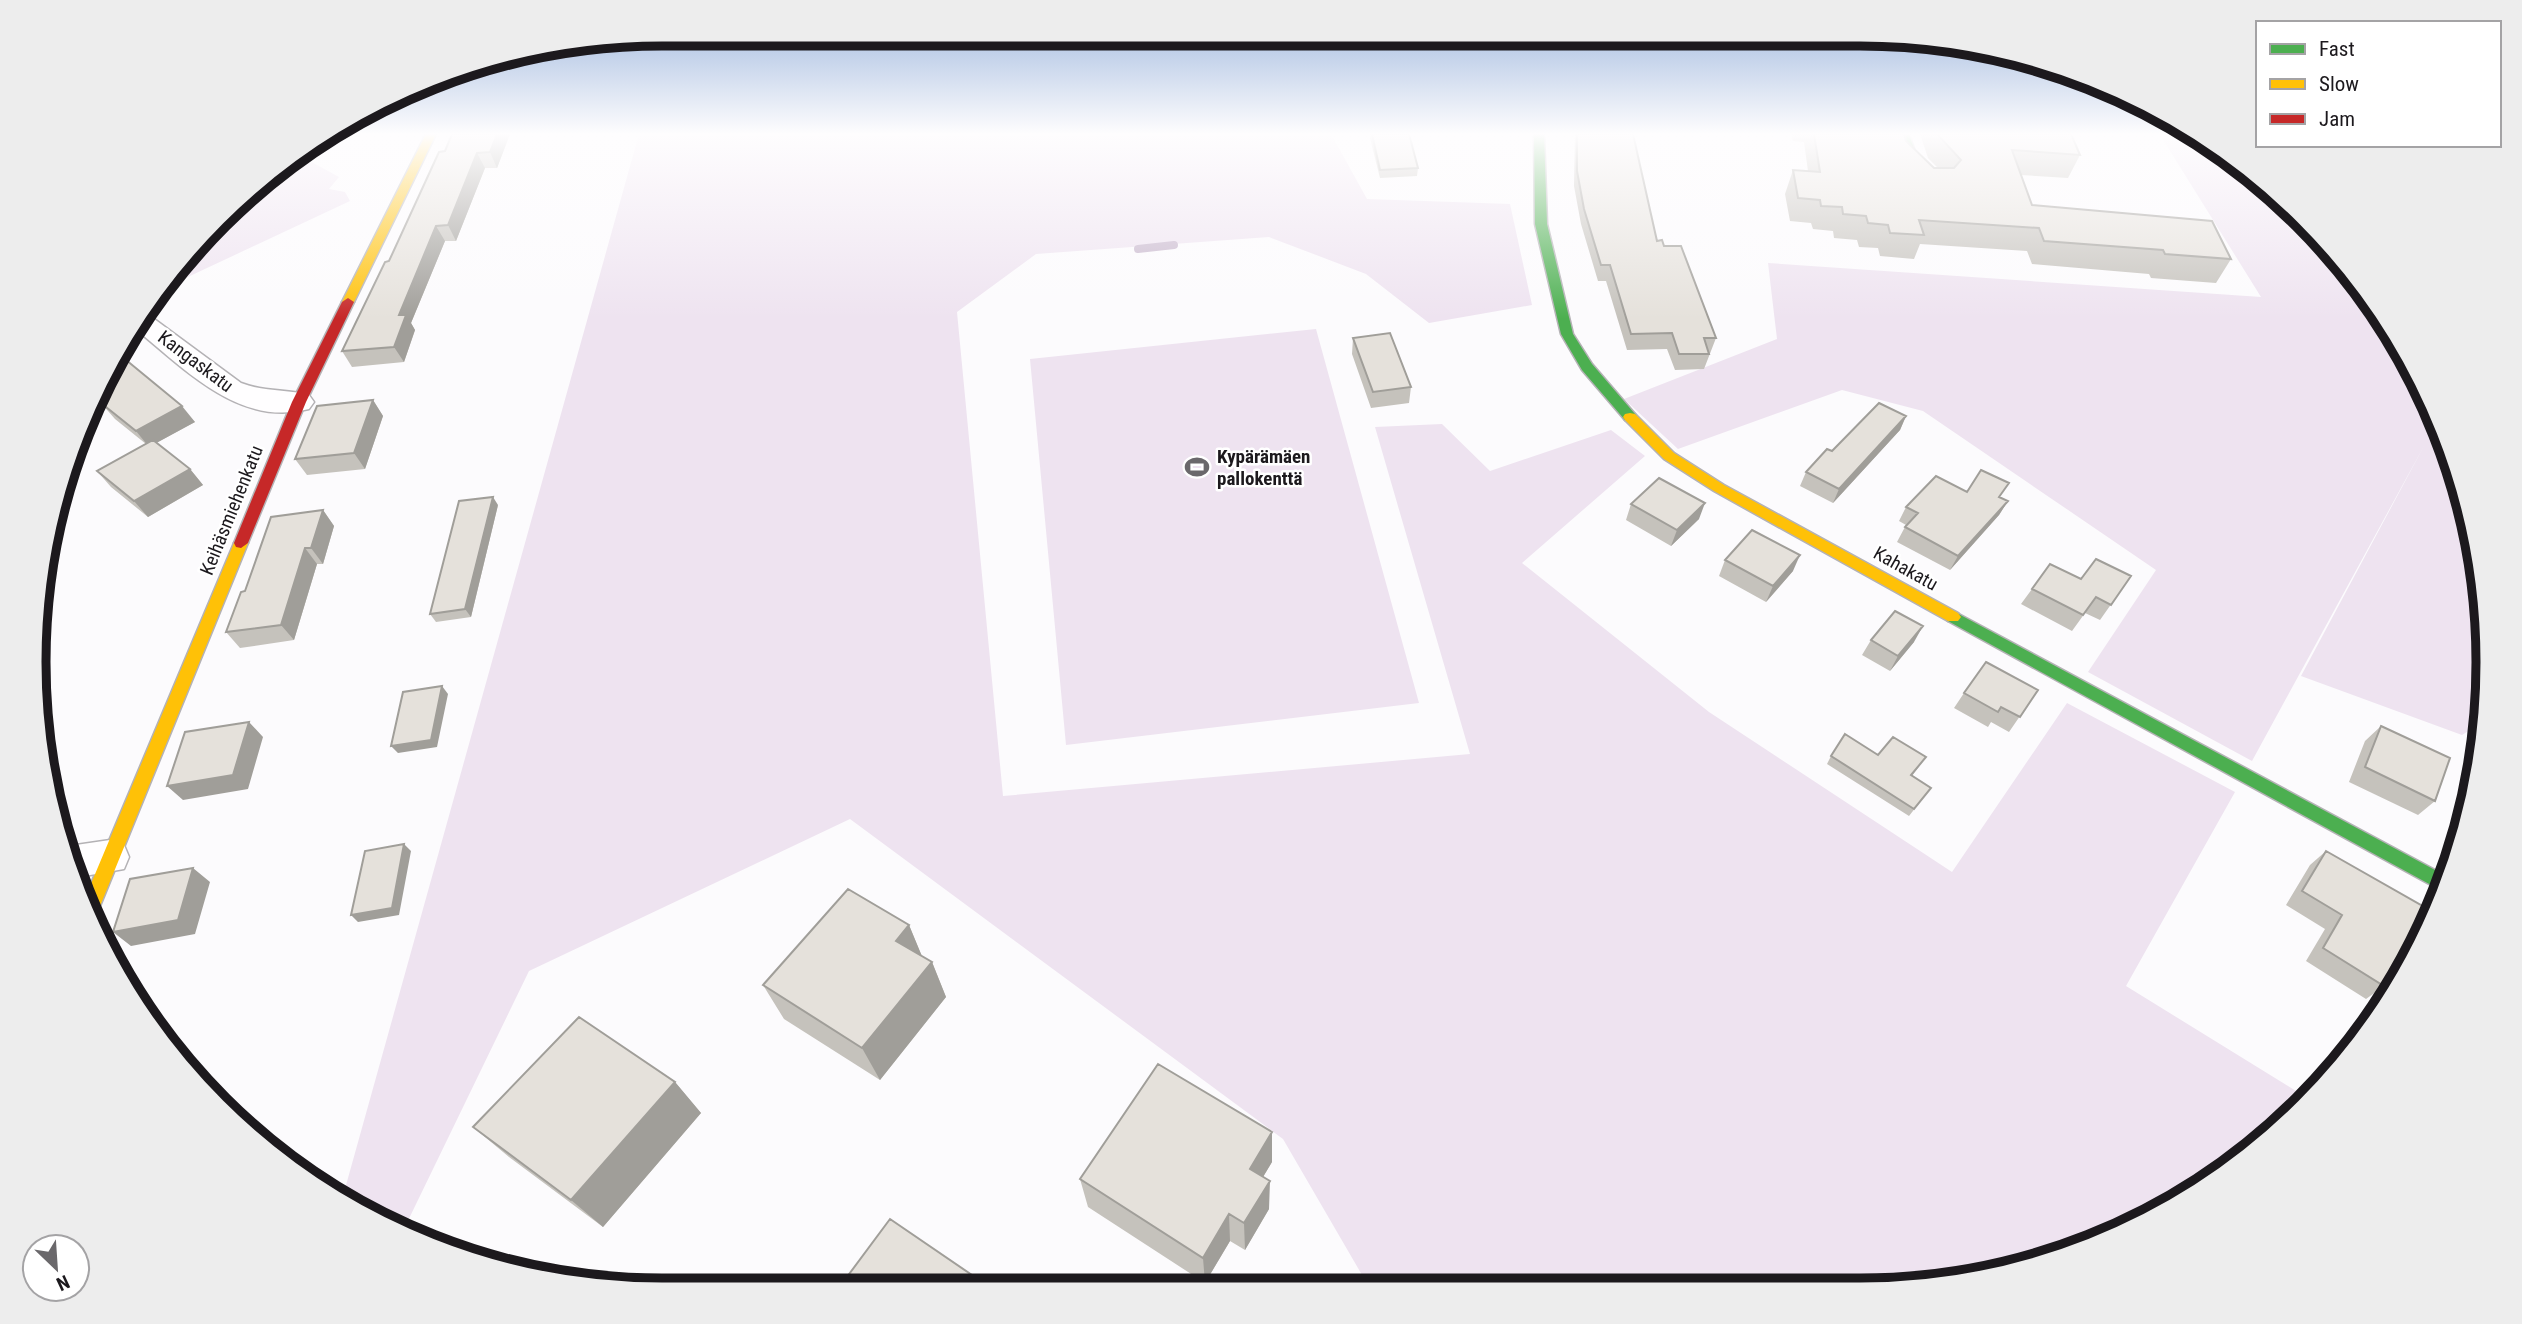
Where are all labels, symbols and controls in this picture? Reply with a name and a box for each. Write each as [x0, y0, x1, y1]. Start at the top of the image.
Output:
legend [2256, 21, 2501, 147]
text: Fast [2319, 37, 2355, 61]
text: Slow [2319, 72, 2359, 96]
text: Jam [2319, 107, 2355, 131]
street label: Kangaskatu [154, 326, 238, 397]
street label: Keihäsmiehenkatu [195, 442, 268, 578]
place label: Kypärämäen pallokenttä [1217, 445, 1310, 490]
sports icon: Kypärämäen pallokenttä [1183, 453, 1211, 481]
street label: Kahakatu [1869, 541, 1942, 596]
north arrow [21, 1233, 91, 1303]
text: N [53, 1270, 73, 1296]

